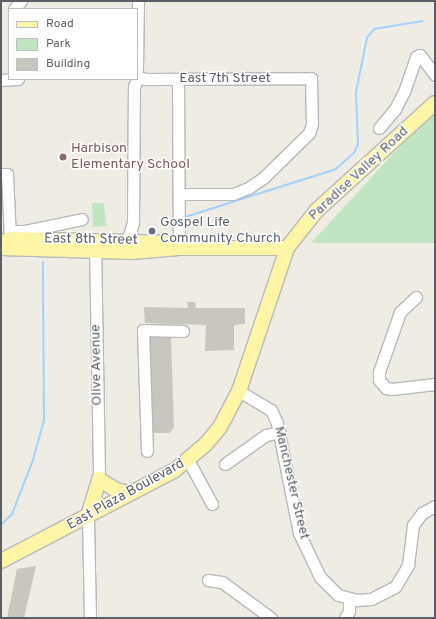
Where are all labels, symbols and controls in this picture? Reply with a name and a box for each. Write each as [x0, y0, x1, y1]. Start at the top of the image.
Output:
legend [8, 8, 138, 80]
text: Road [46, 16, 74, 32]
text: Park [46, 36, 71, 52]
text: Building [46, 56, 90, 72]
street label: East 7th Street [179, 71, 271, 87]
street label: Paradise Valley Road [305, 123, 413, 225]
place label: Harbison Elementary School [71, 141, 190, 174]
marker: Harbison Elementary School [58, 152, 68, 162]
place label: Gospel Life Community Church [160, 215, 281, 248]
marker: Gospel Life Community Church [147, 226, 157, 236]
street label: East 8th Street [44, 231, 138, 249]
street label: Olive Avenue [88, 324, 106, 406]
street label: Manchester Street [270, 425, 312, 541]
street label: East Plaza Boulevard [64, 456, 188, 534]

